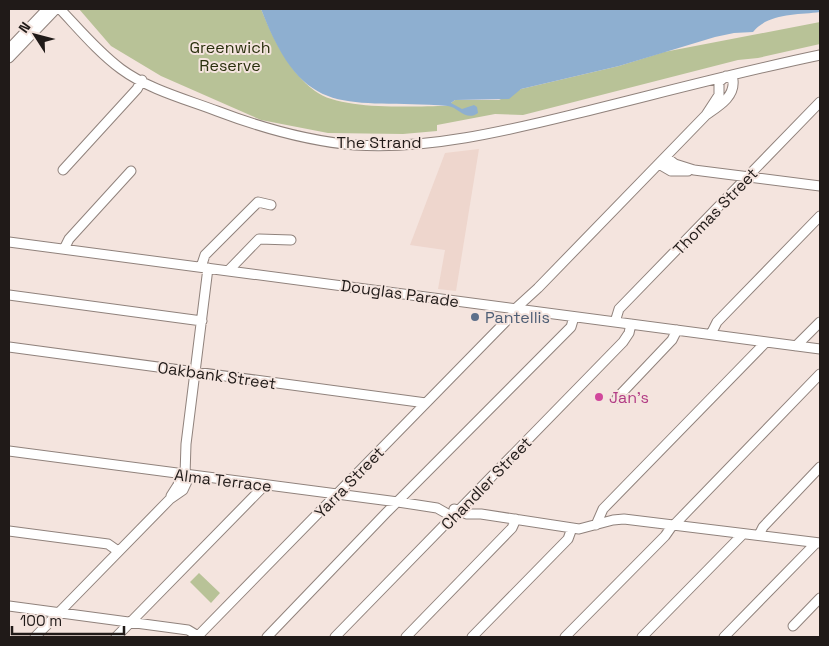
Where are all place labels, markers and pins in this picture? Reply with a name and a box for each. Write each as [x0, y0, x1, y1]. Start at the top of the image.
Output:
place label: Pantellis [485, 307, 550, 328]
marker: Pantellis [469, 311, 481, 323]
place label: Jan's [609, 387, 649, 408]
marker: Jan's [593, 391, 605, 403]

